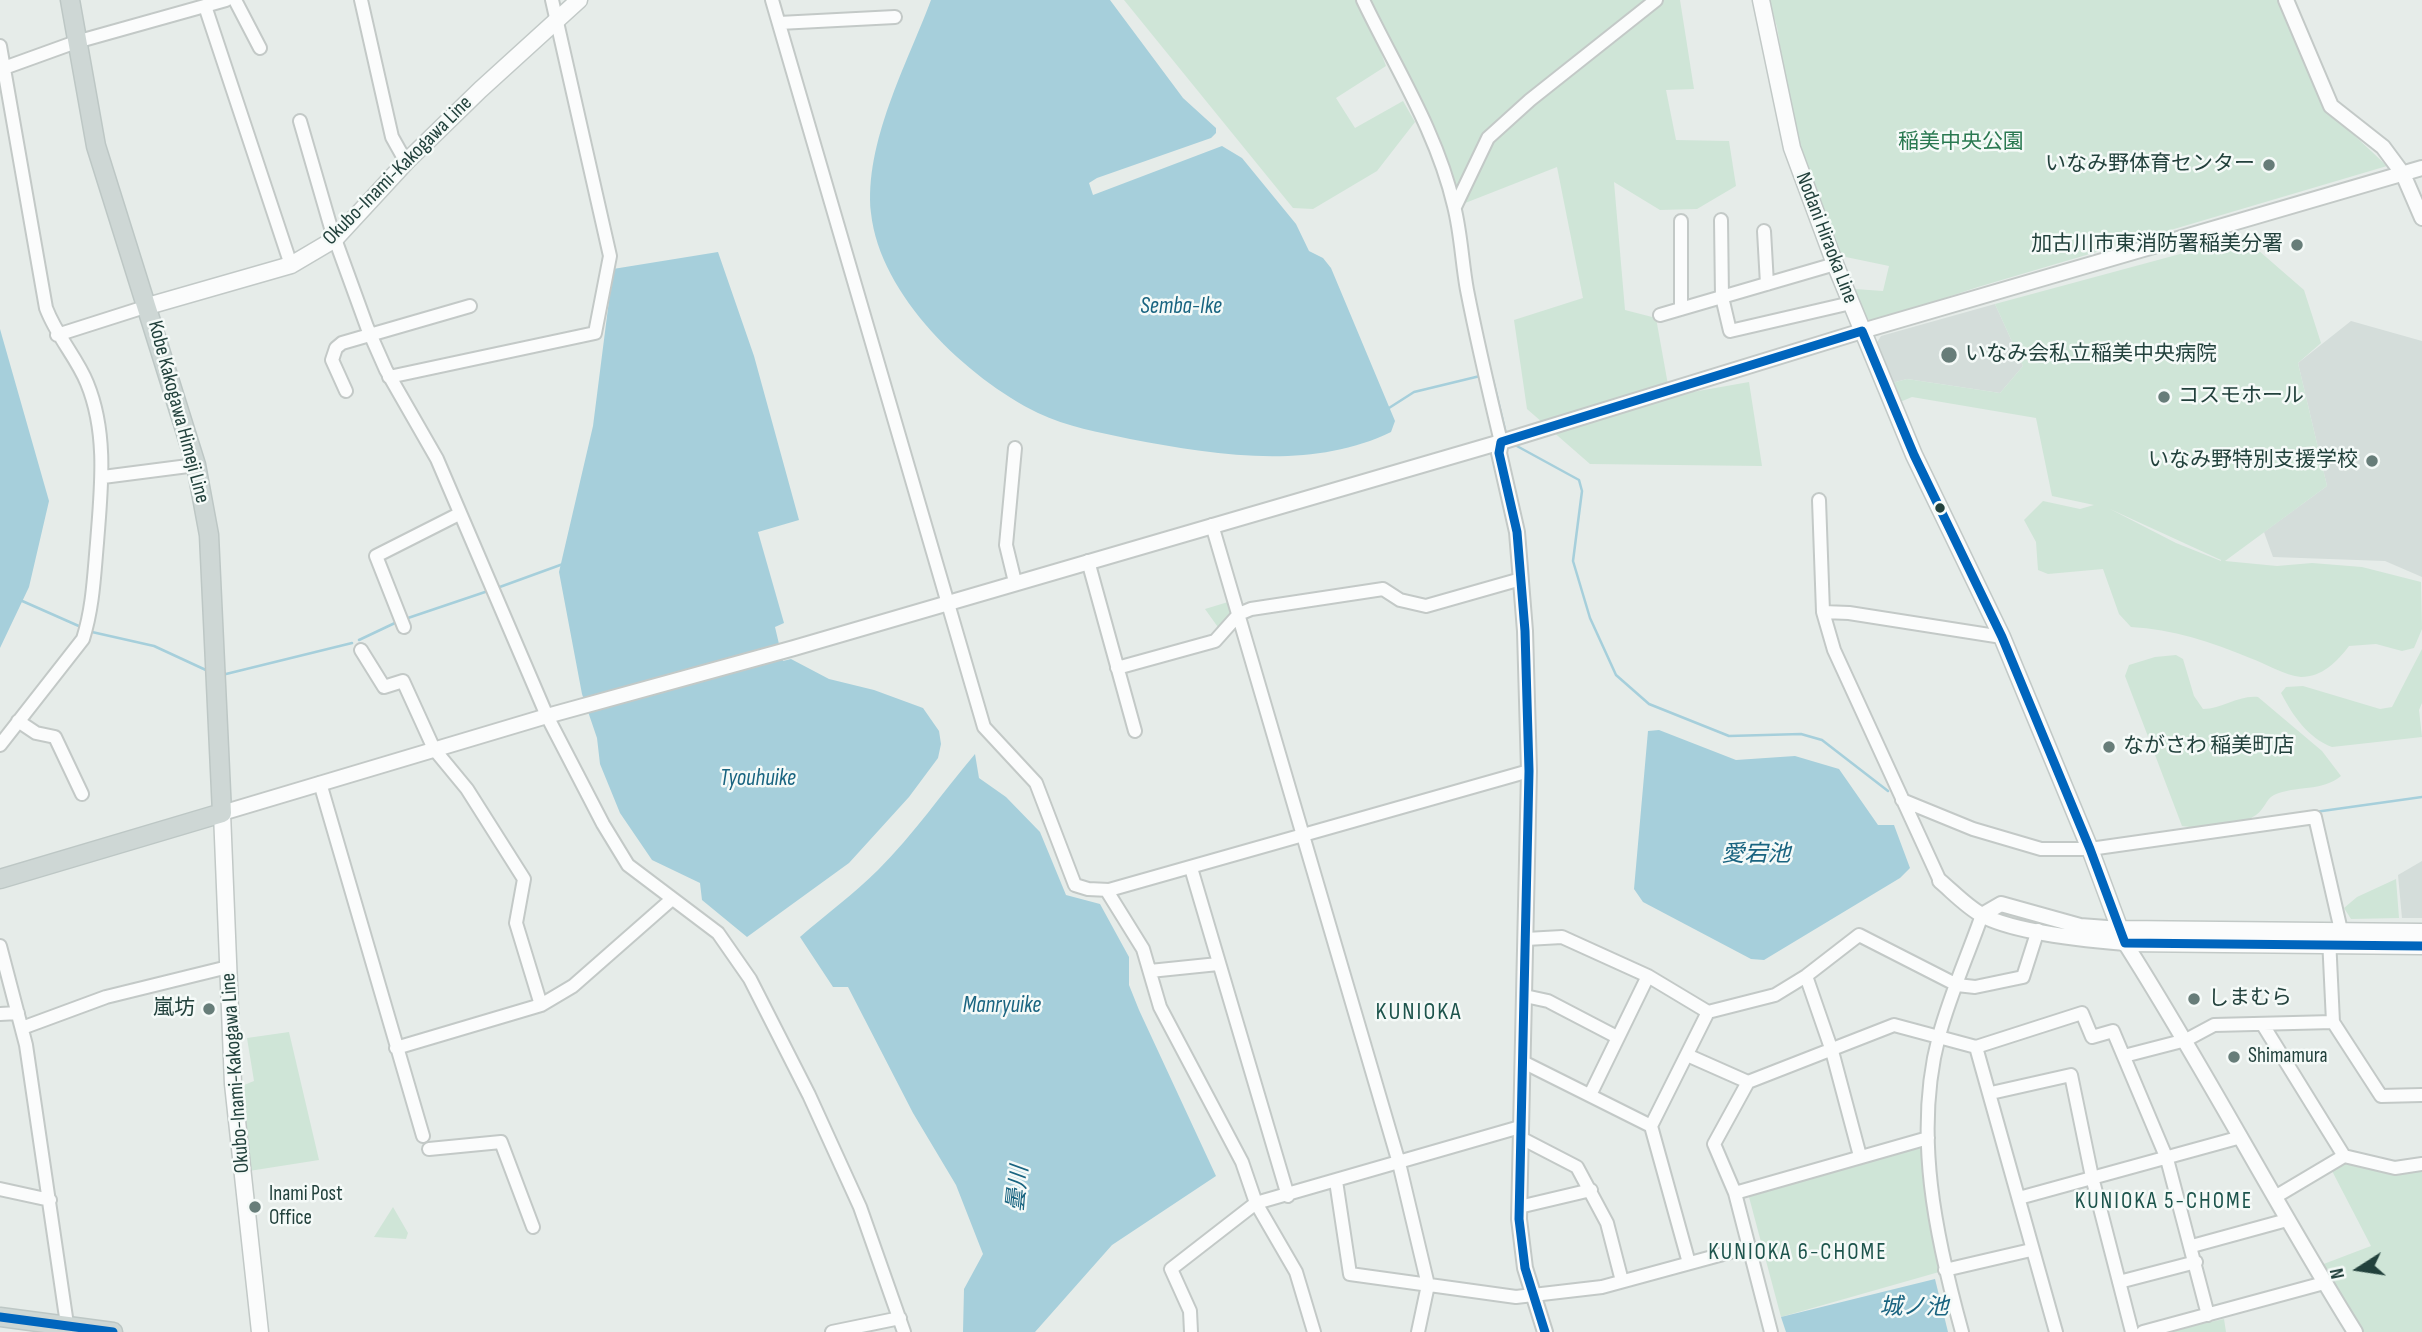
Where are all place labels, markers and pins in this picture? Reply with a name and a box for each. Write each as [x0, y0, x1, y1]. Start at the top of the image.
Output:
place label: いなみ野体育センター [2045, 152, 2255, 178]
marker: いなみ野体育センター [2261, 157, 2277, 173]
place label: 加古川市東消防署稲美分署 [2031, 232, 2283, 258]
marker: 加古川市東消防署稲美分署 [2289, 237, 2305, 253]
place label: いなみ会私立稲美中央病院 [1965, 342, 2217, 368]
marker: いなみ会私立稲美中央病院 [1939, 345, 1959, 365]
place label: コスモホール [2178, 384, 2304, 410]
marker: コスモホール [2156, 389, 2172, 405]
place label: いなみ野特別支援学校 [2148, 448, 2358, 474]
marker: いなみ野特別支援学校 [2364, 453, 2380, 469]
unlabelled marker [1933, 501, 1947, 515]
place label: ながさわ 稲美町店 [2123, 734, 2294, 760]
marker: ながさわ 稲美町店 [2101, 739, 2117, 755]
place label: しまむら [2208, 986, 2292, 1012]
marker: しまむら [2186, 991, 2202, 1007]
place label: 嵐坊 [153, 996, 195, 1022]
marker: 嵐坊 [201, 1001, 217, 1017]
place label: Shimamura [2248, 1044, 2327, 1070]
marker: Shimamura [2226, 1049, 2242, 1065]
place label: Inami Post Office [269, 1182, 343, 1232]
marker: Inami Post Office [247, 1199, 263, 1215]

